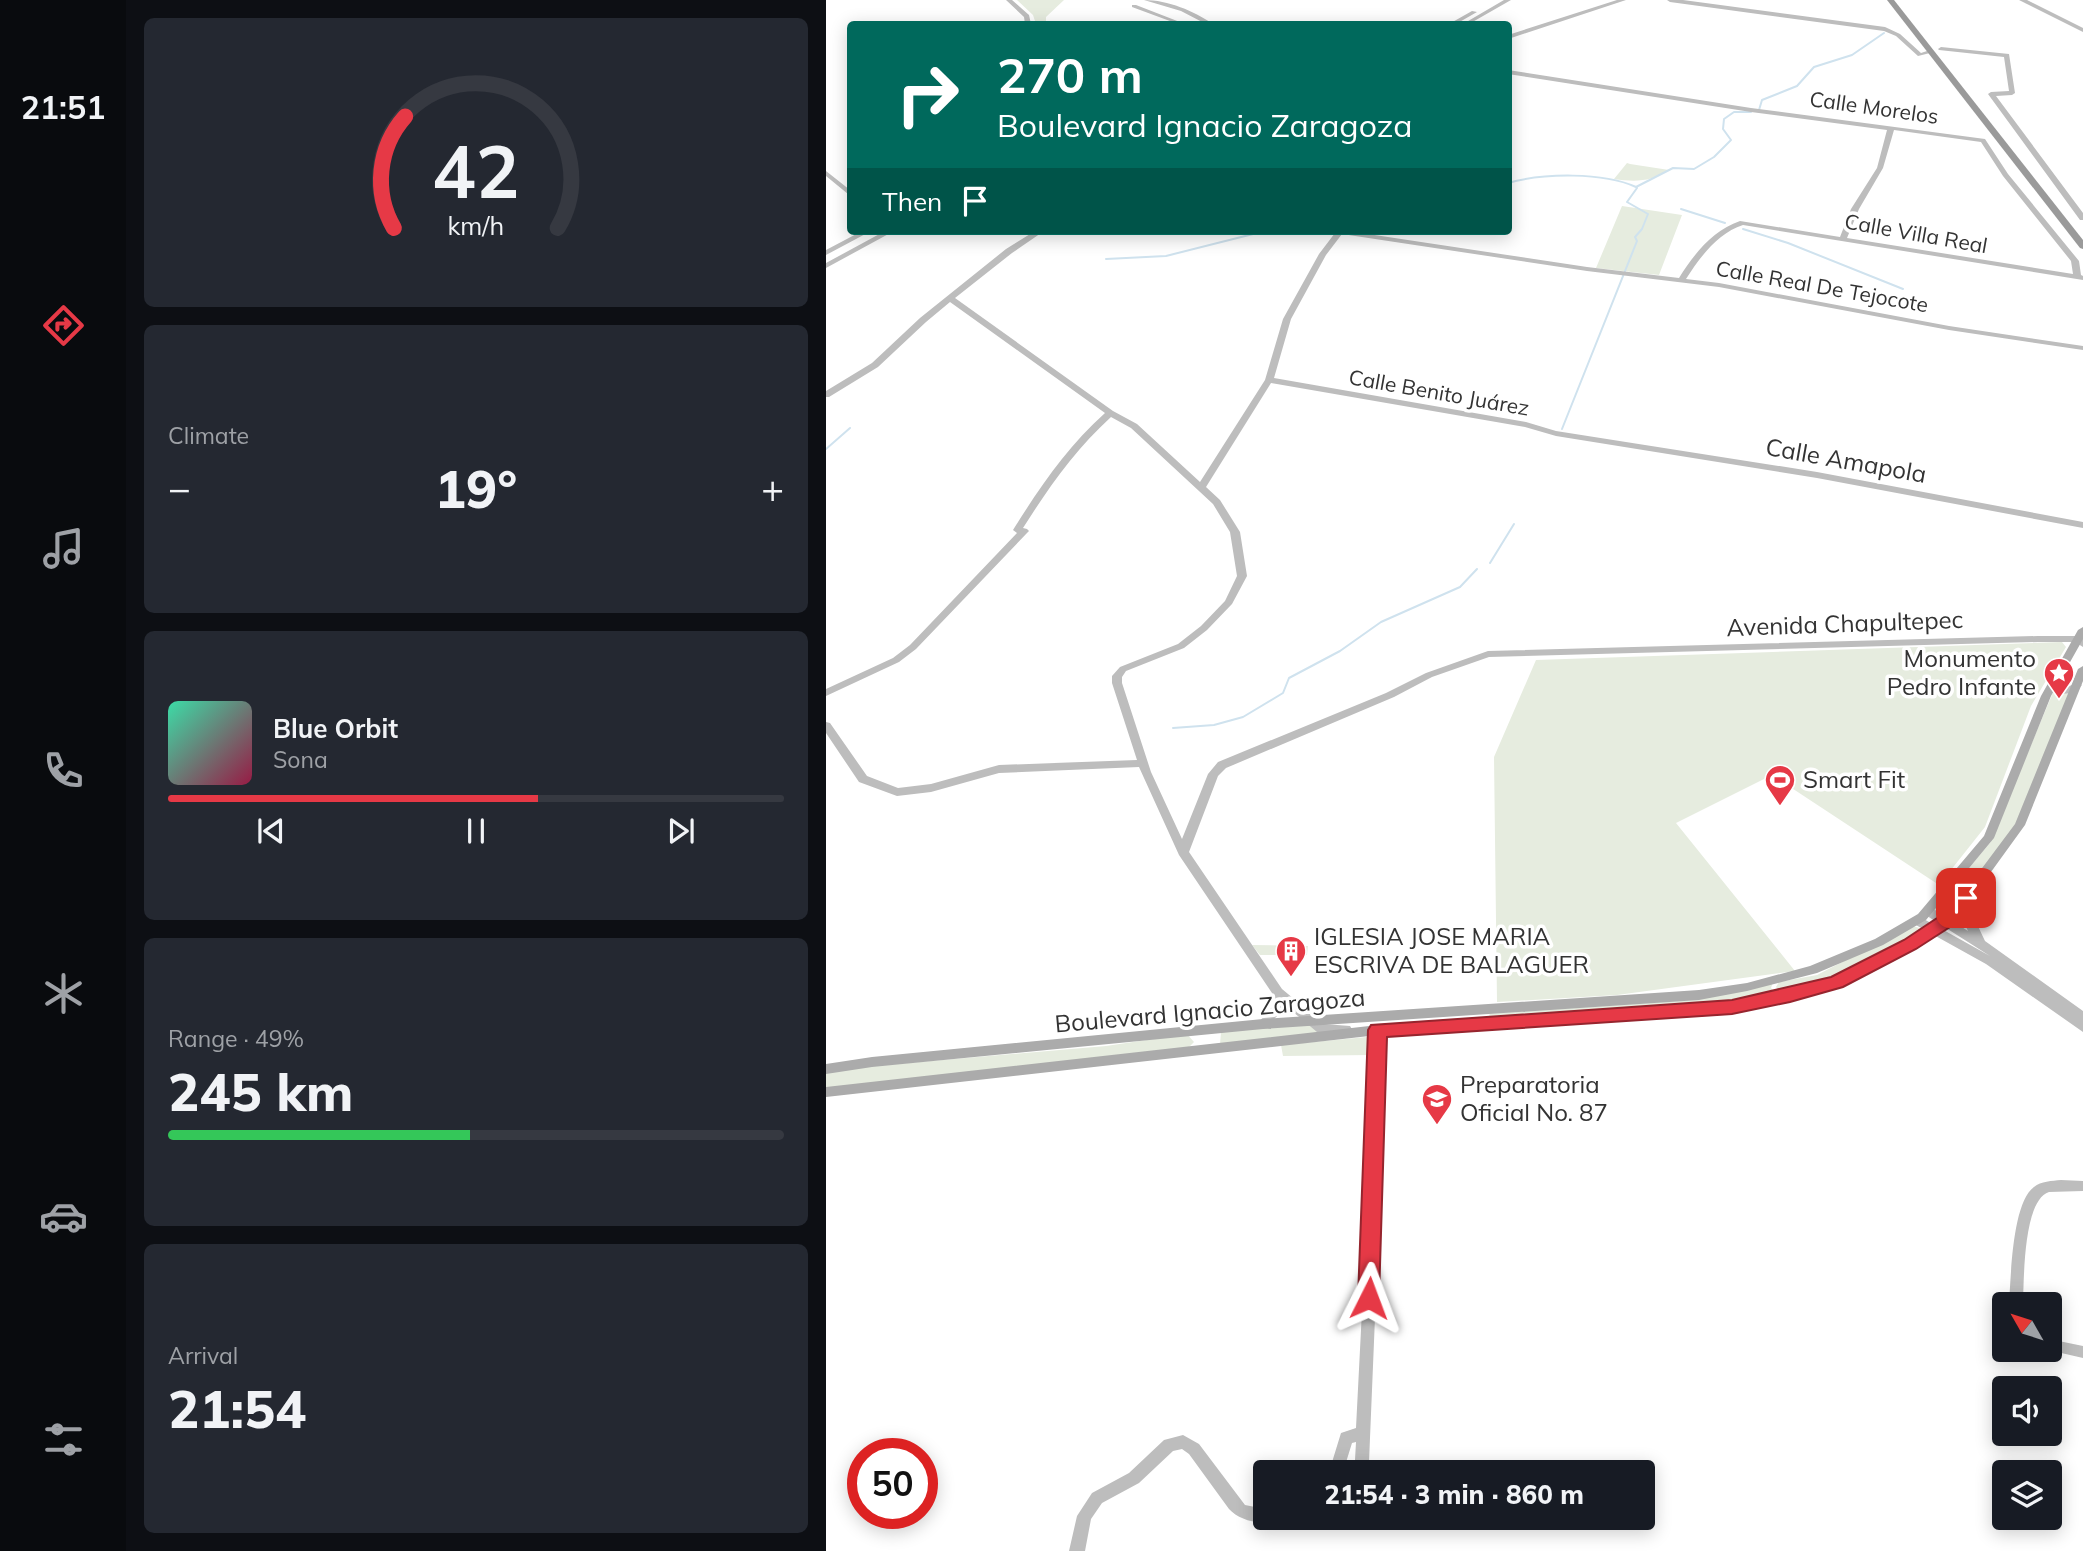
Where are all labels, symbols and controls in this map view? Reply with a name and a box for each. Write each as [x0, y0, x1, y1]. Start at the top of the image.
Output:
text: 270 m [997, 44, 1143, 105]
icon: right [882, 49, 973, 140]
street label: Calle Morelos [1808, 85, 1940, 129]
text: 21:51 [21, 87, 105, 127]
text: Boulevard Ignacio Zaragoza [997, 105, 1412, 145]
text: 42 [432, 126, 520, 217]
icon: arrive [956, 182, 994, 220]
text: Then [882, 185, 942, 218]
street label: Calle Villa Real [1843, 208, 1990, 258]
text: km/h [448, 210, 504, 241]
street label: Calle Real De Tejocote [1714, 255, 1930, 317]
icon: directions [39, 301, 88, 350]
street label: Calle Benito Juárez [1347, 363, 1531, 421]
text: Climate [168, 421, 249, 450]
street label: Calle Amapola [1764, 431, 1929, 489]
text: 19° [435, 456, 517, 521]
text: − [168, 464, 191, 512]
text: + [761, 464, 784, 512]
icon: music [39, 524, 88, 573]
street label: Avenida Chapultepec [1726, 604, 1964, 642]
place label: Monumento Pedro Infante [1887, 643, 2036, 701]
place icon: Monumento Pedro Infante [2042, 656, 2076, 700]
text: Blue Orbit [273, 712, 398, 745]
text: Sona [273, 745, 328, 774]
icon: phone [39, 746, 88, 795]
sports icon: Smart Fit [1763, 763, 1797, 807]
place label: Smart Fit [1803, 764, 1905, 794]
icon: previous [252, 812, 290, 850]
icon: pause [457, 812, 495, 850]
icon: next [662, 812, 700, 850]
pin [1936, 868, 1996, 928]
icon: arrive [1947, 879, 1985, 917]
place label: IGLESIA JOSE MARIA ESCRIVA DE BALAGUER [1314, 921, 1589, 979]
building icon: IGLESIA JOSE MARIA ESCRIVA DE BALAGUER [1274, 934, 1308, 978]
icon: climate [39, 969, 88, 1018]
street label: Boulevard Ignacio Zaragoza [1053, 981, 1366, 1039]
text: Range · 49% [168, 1024, 304, 1053]
text: 245 km [168, 1059, 353, 1124]
place label: Preparatoria Oficial No. 87 [1460, 1069, 1608, 1127]
school or university icon: Preparatoria Oficial No. 87 [1420, 1082, 1454, 1126]
icon: car [39, 1192, 88, 1241]
position arrow [1332, 1261, 1406, 1335]
north arrow [1992, 1292, 2062, 1362]
map controls [1992, 1292, 2062, 1530]
text: Arrival [168, 1341, 238, 1370]
text: 21:54 [168, 1376, 306, 1441]
button: sound [1992, 1376, 2062, 1446]
icon: filters [39, 1415, 88, 1464]
speed limit sign: 50 [847, 1438, 938, 1529]
button: layers [1992, 1460, 2062, 1530]
text: 21:54 · 3 min · 860 m [1324, 1478, 1584, 1511]

